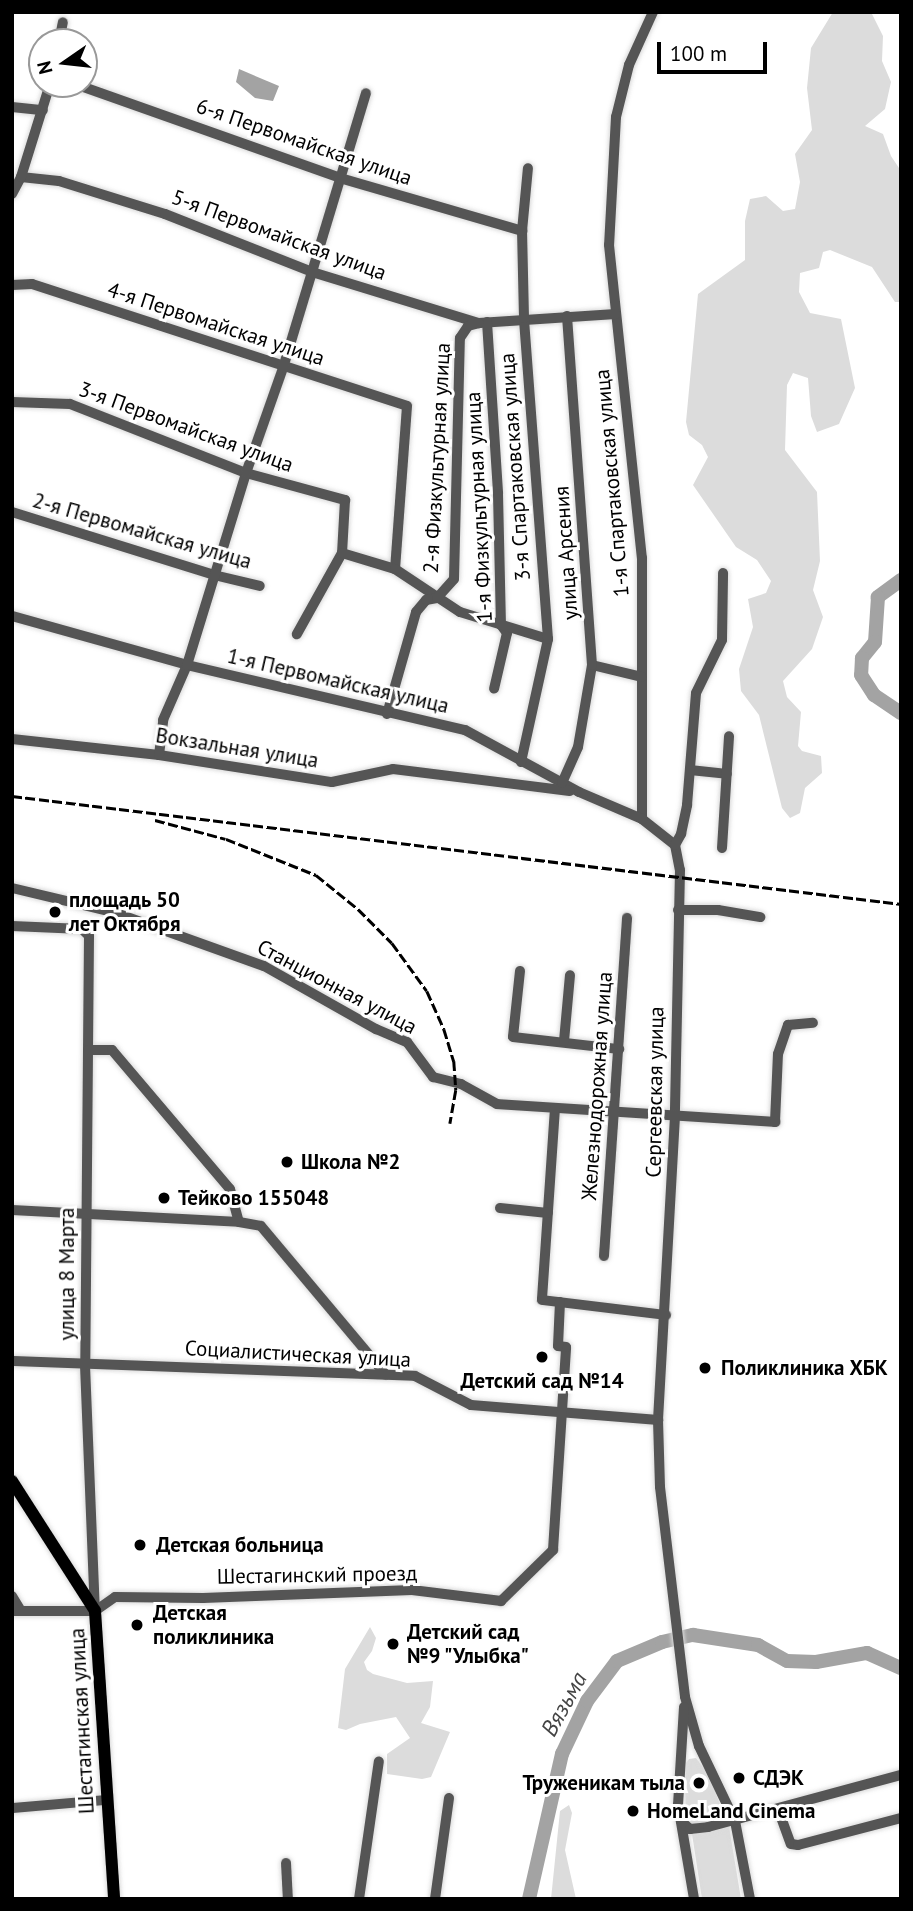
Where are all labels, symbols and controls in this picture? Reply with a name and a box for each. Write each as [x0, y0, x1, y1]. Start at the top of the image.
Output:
north arrow [28, 28, 98, 98]
scale bar [661, 28, 771, 72]
text: 100 m [670, 40, 727, 67]
text: N [31, 59, 58, 77]
street label: 6-я Первомайская улица [193, 93, 415, 191]
street label: 5-я Первомайская улица [168, 184, 390, 286]
street label: 4-я Первомайская улица [104, 277, 328, 371]
street label: 2-я Физкультурная улица [418, 342, 456, 574]
street label: 3-я Спартаковская улица [494, 352, 536, 582]
street label: 1-я Спартаковская улица [589, 368, 635, 598]
street label: 3-я Первомайская улица [75, 376, 297, 478]
street label: 1-я Физкультурная улица [460, 391, 498, 623]
street label: улица Арсения [549, 485, 583, 621]
street label: 2-я Первомайская улица [30, 488, 254, 574]
street label: 1-я Первомайская улица [225, 643, 451, 719]
street label: Вокзальная улица [154, 723, 320, 773]
place label: площадь 50 лет Октября [69, 887, 181, 937]
marker: площадь 50 лет Октября [47, 904, 63, 920]
street label: Станционная улица [253, 934, 421, 1040]
street label: Железнодорожная улица [576, 971, 618, 1201]
street label: Сергеевская улица [641, 1006, 669, 1178]
place label: Школа №2 [301, 1149, 400, 1175]
marker: Школа №2 [279, 1154, 295, 1170]
place label: Тейково 155048 [178, 1185, 329, 1211]
marker: Тейково 155048 [156, 1190, 172, 1206]
street label: улица 8 Марта [54, 1208, 80, 1340]
street label: Социалистическая улица [184, 1335, 412, 1373]
marker: Детский сад №14 [534, 1349, 550, 1365]
place label: Поликлиника ХБК [721, 1355, 888, 1381]
marker: Поликлиника ХБК [695, 1358, 715, 1378]
place label: Детский сад №14 [460, 1368, 624, 1394]
place label: Детская больница [156, 1532, 324, 1558]
marker: Детская больница [130, 1535, 150, 1555]
street label: Шестагинский проезд [217, 1561, 417, 1589]
place label: Детская поликлиника [153, 1600, 274, 1650]
marker: Детская поликлиника [127, 1615, 147, 1635]
place label: Детский сад №9 "Улыбка" [407, 1619, 531, 1669]
street label: Шестагинская улица [65, 1627, 99, 1815]
marker: Детский сад №9 "Улыбка" [385, 1636, 401, 1652]
water label: Вязьма [535, 1667, 593, 1741]
place label: СДЭК [753, 1765, 804, 1791]
place label: Труженикам тыла [522, 1770, 685, 1796]
marker: СДЭК [731, 1770, 747, 1786]
marker: Труженикам тыла [691, 1775, 707, 1791]
place label: HomeLand Cinema [647, 1798, 816, 1824]
marker: HomeLand Cinema [625, 1803, 641, 1819]

